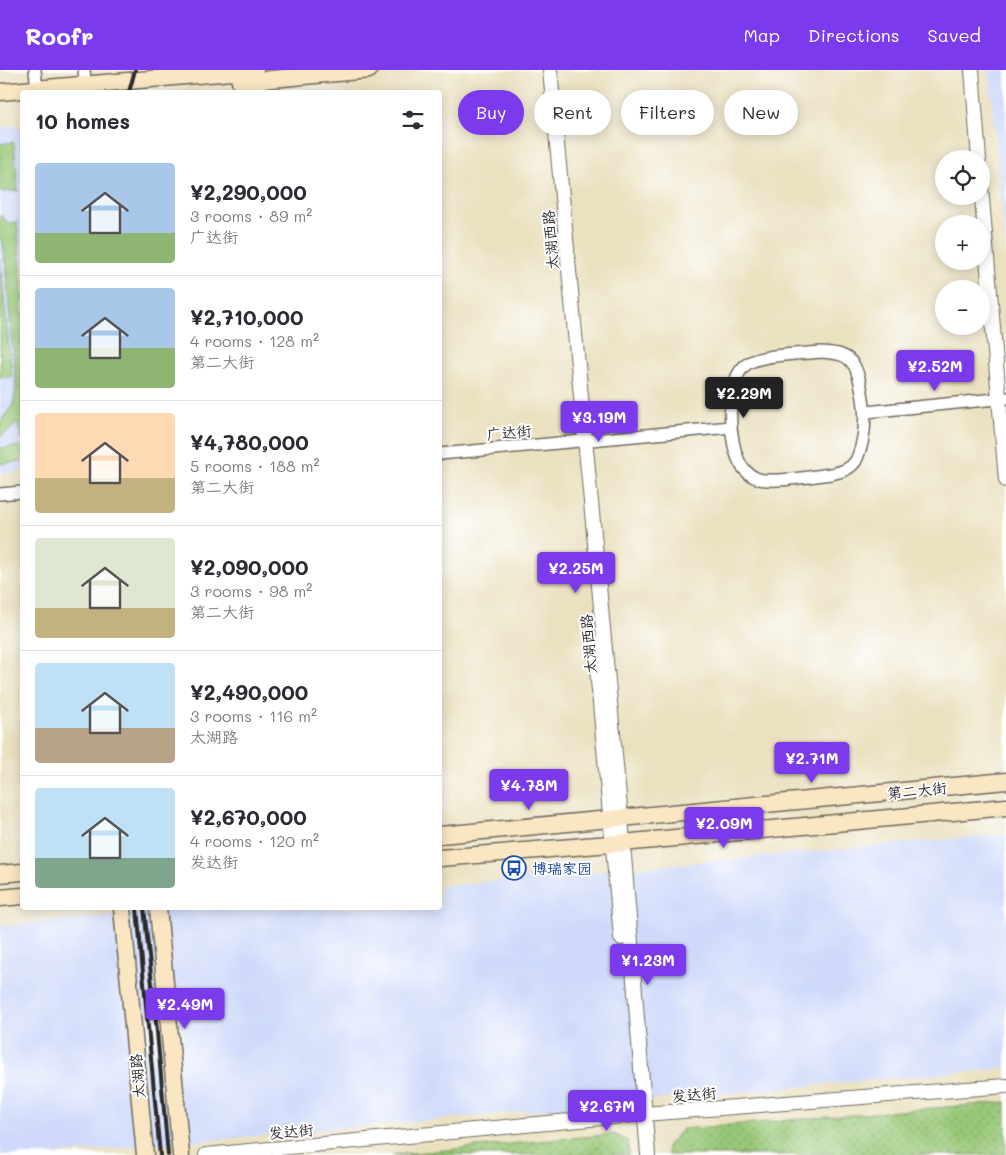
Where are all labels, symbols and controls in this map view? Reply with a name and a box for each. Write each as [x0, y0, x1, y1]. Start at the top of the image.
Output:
text: Roofr [25, 20, 94, 51]
text: Map [743, 23, 780, 47]
text: Directions [808, 23, 900, 47]
text: Saved [928, 23, 981, 47]
chip: Buy [458, 90, 524, 135]
chip: Rent [534, 90, 611, 135]
chip: Filters [621, 90, 714, 135]
chip: New [724, 90, 798, 135]
icon: filters [399, 106, 427, 134]
text: 10 homes [35, 107, 130, 134]
map controls [935, 150, 990, 335]
button: locate [935, 150, 990, 205]
text: ¥2,290,000 [190, 178, 307, 205]
icon: home [75, 183, 135, 243]
text: 3 rooms · 89 m² [190, 205, 312, 226]
street label: 太湖西路 [537, 209, 563, 271]
button: + [935, 215, 990, 270]
text: 广达街 [190, 226, 238, 247]
button: − [935, 280, 990, 335]
text: ¥2,710,000 [190, 303, 303, 330]
icon: home [75, 308, 135, 368]
text: 4 rooms · 128 m² [190, 330, 319, 351]
pin: ¥2.52M [894, 350, 976, 392]
text: 第二大街 [190, 351, 254, 372]
text: ¥2.52M [907, 355, 963, 376]
pin: ¥2.29M [703, 376, 785, 419]
text: ¥2.29M [716, 382, 772, 403]
pin: ¥3.19M [558, 400, 640, 443]
text: ¥3.19M [572, 406, 626, 427]
street label: 广达街 [486, 420, 532, 444]
text: ¥4,780,000 [190, 428, 309, 455]
icon: home [75, 433, 135, 493]
text: 5 rooms · 188 m² [190, 455, 320, 476]
text: 第二大街 [190, 476, 254, 497]
pin: ¥2.25M [535, 552, 617, 594]
text: ¥2,090,000 [190, 553, 309, 580]
text: ¥2.25M [548, 557, 604, 578]
icon: home [75, 558, 135, 618]
text: 3 rooms · 98 m² [190, 580, 312, 601]
text: 第二大街 [190, 601, 254, 622]
street label: 太湖西路 [575, 613, 601, 675]
text: ¥2,490,000 [190, 678, 308, 705]
icon: home [75, 683, 135, 743]
text: 3 rooms · 116 m² [190, 705, 317, 726]
text: 太湖路 [190, 726, 238, 747]
pin: ¥2.71M [771, 742, 853, 784]
text: ¥2.71M [785, 747, 839, 768]
pin: ¥4.78M [488, 768, 570, 811]
text: ¥4.78M [500, 774, 558, 795]
street label: 第二大街 [886, 777, 948, 803]
text: ¥2,670,000 [190, 803, 307, 830]
pin: ¥2.09M [683, 806, 765, 849]
icon: home [75, 808, 135, 868]
text: ¥2.09M [695, 812, 753, 833]
text: 4 rooms · 120 m² [190, 830, 319, 851]
text: 发达街 [190, 851, 238, 872]
bus stop icon: 博瑞家园 [501, 855, 527, 881]
place label: 博瑞家园 [532, 858, 592, 878]
pin: ¥1.23M [607, 944, 689, 986]
text: ¥1.23M [621, 949, 675, 970]
pin: ¥2.49M [144, 988, 226, 1030]
text: ¥2.49M [156, 993, 214, 1014]
street label: 太湖路 [125, 1053, 149, 1099]
street label: 发达街 [671, 1082, 717, 1106]
pin: ¥2.67M [566, 1090, 648, 1132]
text: ¥2.67M [579, 1095, 635, 1116]
street label: 发达街 [268, 1119, 314, 1143]

